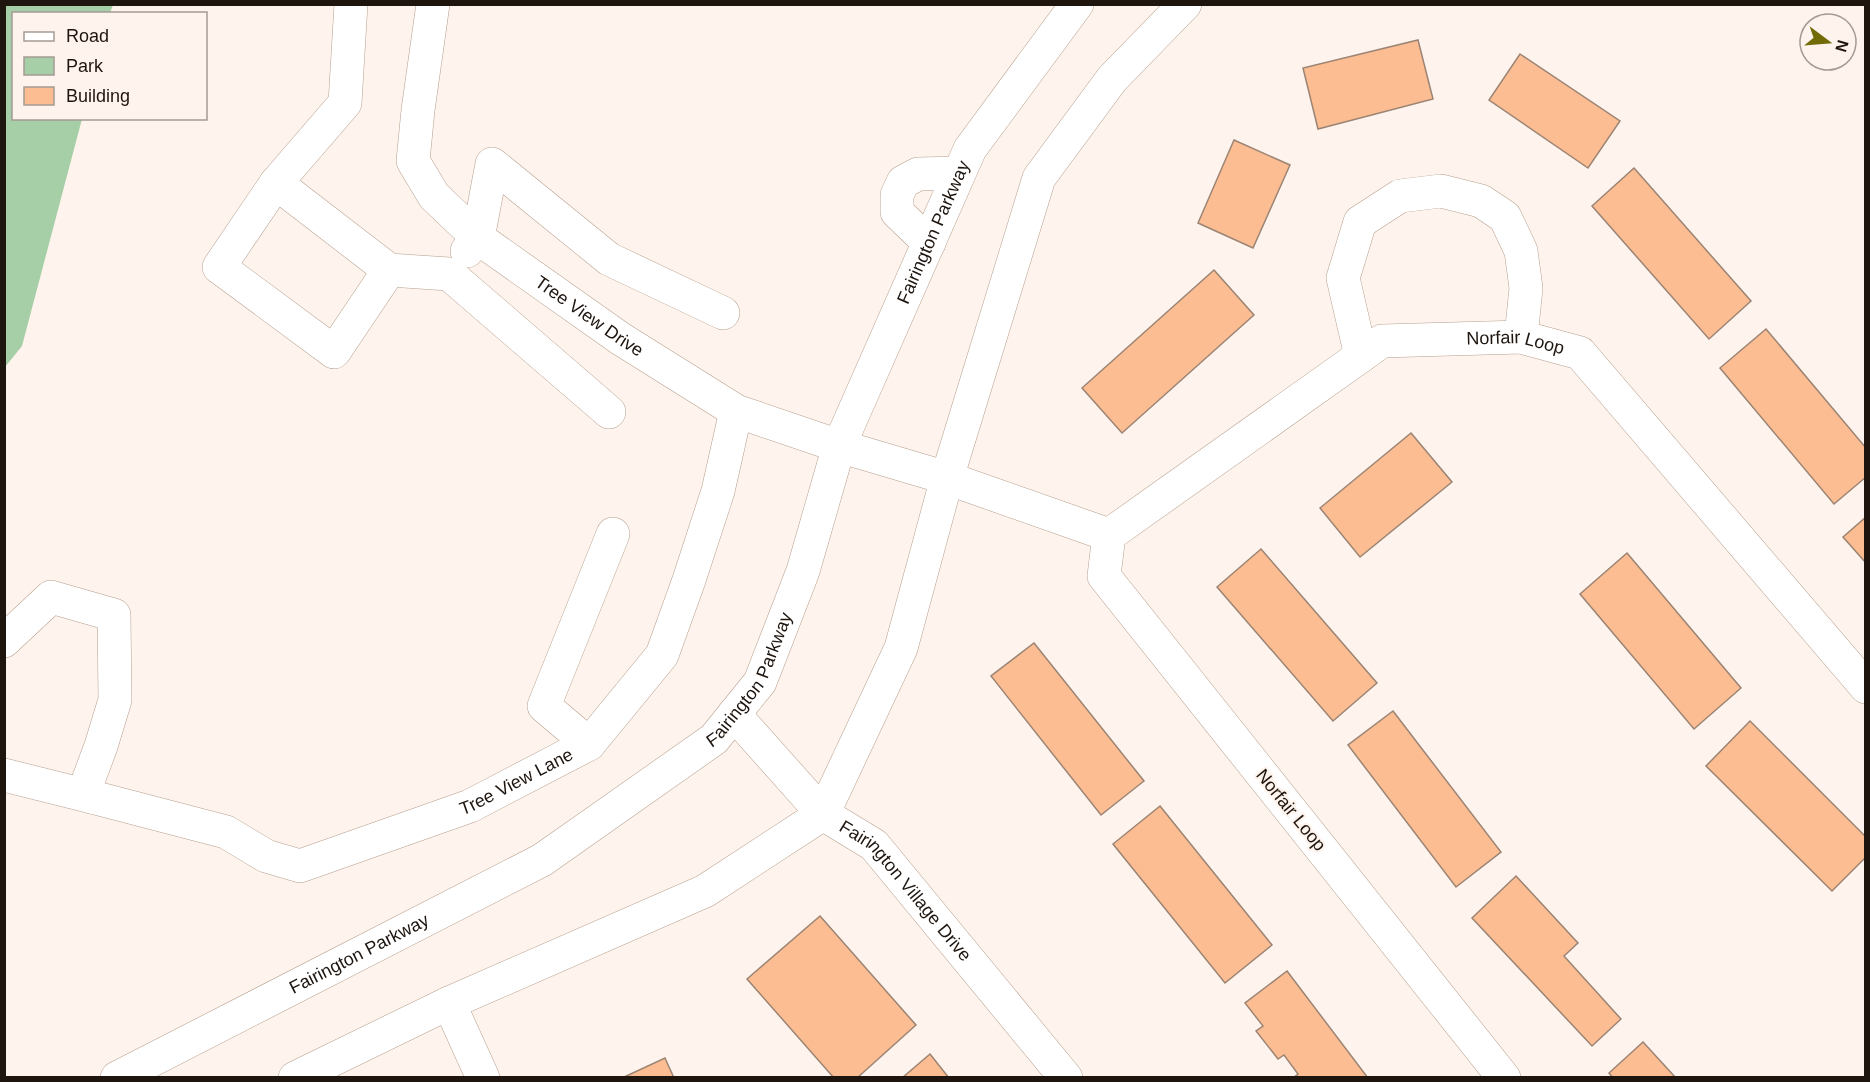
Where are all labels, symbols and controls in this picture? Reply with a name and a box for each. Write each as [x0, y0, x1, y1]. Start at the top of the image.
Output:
legend [12, 12, 207, 120]
north arrow [1798, 12, 1858, 72]
text: Road [66, 26, 109, 46]
text: N [1832, 38, 1852, 54]
text: Park [66, 56, 104, 76]
text: Building [66, 86, 130, 106]
street label: Fairington Parkway [893, 158, 974, 307]
street label: Tree View Drive [531, 272, 647, 360]
street label: Norfair Loop [1466, 327, 1566, 358]
street label: Fairington Parkway [703, 609, 796, 751]
street label: Tree View Lane [457, 744, 576, 819]
street label: Norfair Loop [1252, 765, 1330, 855]
street label: Fairington Village Drive [836, 816, 975, 965]
street label: Fairington Parkway [286, 910, 432, 998]

